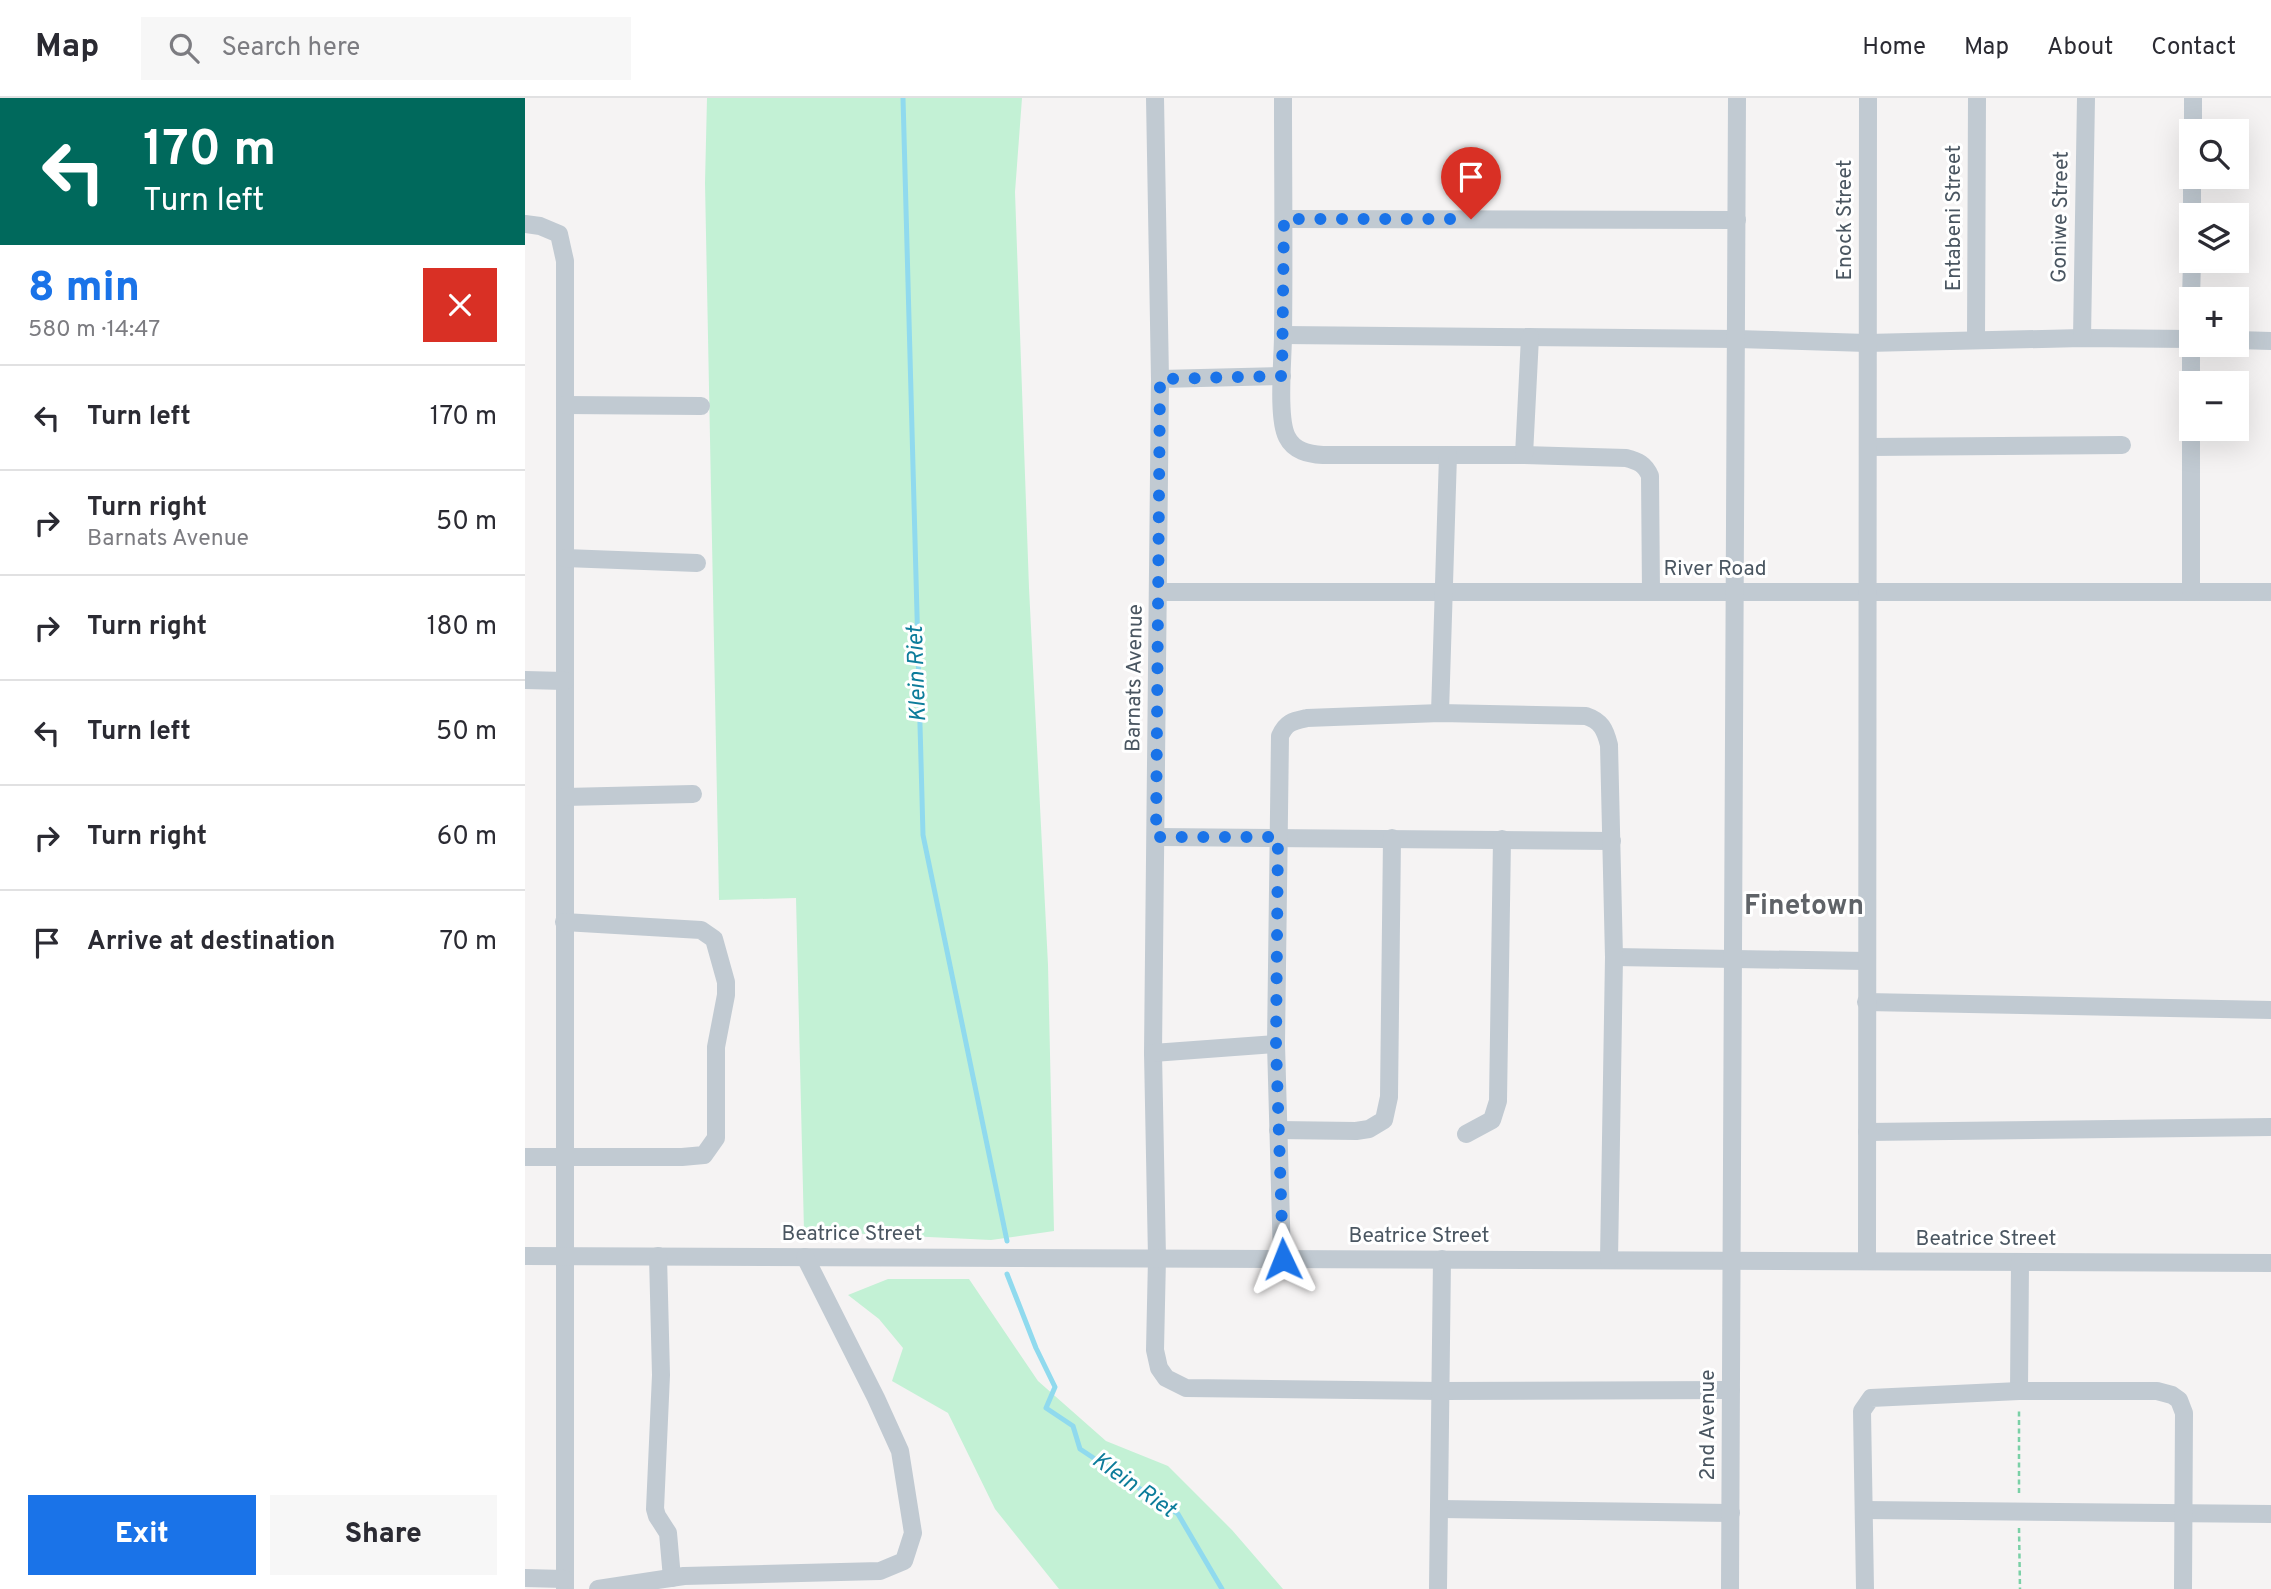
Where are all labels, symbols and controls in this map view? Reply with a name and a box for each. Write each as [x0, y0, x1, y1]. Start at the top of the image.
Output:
search box [141, 17, 631, 80]
text: Map [35, 27, 99, 69]
icon: search [165, 29, 203, 67]
text: Search here [221, 32, 360, 65]
text: Home [1862, 33, 1926, 63]
text: Map [1964, 33, 2009, 63]
text: About [2047, 33, 2113, 63]
text: Contact [2151, 33, 2236, 63]
map controls [2179, 119, 2249, 441]
button: search [2179, 119, 2249, 189]
text: 170 m [143, 121, 276, 183]
icon: left [28, 126, 119, 217]
street label: Entabeni Street [1941, 145, 1968, 291]
pin [1441, 147, 1501, 219]
street label: Goniwe Street [2046, 151, 2076, 283]
icon: arrive [1452, 158, 1490, 196]
street label: Enock Street [1832, 159, 1859, 281]
text: Turn left [143, 182, 264, 222]
button: layers [2179, 203, 2249, 273]
text: 8 min [28, 263, 140, 316]
button: close [423, 268, 497, 342]
button: + [2179, 287, 2249, 357]
text: 580 m · 14:47 [28, 316, 160, 345]
button: − [2179, 371, 2249, 441]
icon: left [28, 399, 66, 437]
text: Turn left [87, 401, 191, 434]
text: 170 m [430, 401, 497, 434]
text: Turn right [87, 492, 207, 525]
icon: right [28, 504, 66, 542]
text: 50 m [436, 506, 497, 539]
text: Barnats Avenue [87, 525, 249, 554]
street label: River Road [1663, 556, 1767, 583]
street label: Barnats Avenue [1120, 604, 1150, 752]
icon: right [28, 609, 66, 647]
text: Turn right [87, 611, 207, 644]
text: 180 m [427, 611, 497, 644]
water label: Klein Riet [902, 624, 934, 722]
icon: left [28, 714, 66, 752]
text: Turn left [87, 716, 191, 749]
text: 50 m [436, 716, 497, 749]
icon: right [28, 819, 66, 857]
text: Turn right [87, 821, 207, 854]
text: 60 m [437, 821, 497, 854]
district label: Finetown [1744, 889, 1864, 925]
icon: arrive [28, 924, 66, 962]
text: Arrive at destination [87, 926, 335, 959]
text: 70 m [439, 926, 497, 959]
street label: Beatrice Street [781, 1221, 923, 1248]
position arrow [1246, 1222, 1320, 1296]
street label: Beatrice Street [1348, 1223, 1490, 1250]
street label: Beatrice Street [1915, 1226, 2057, 1253]
street label: 2nd Avenue [1695, 1369, 1722, 1481]
water label: Klein Riet [1085, 1447, 1182, 1526]
button: Exit [28, 1495, 256, 1575]
button: Share [270, 1495, 497, 1575]

